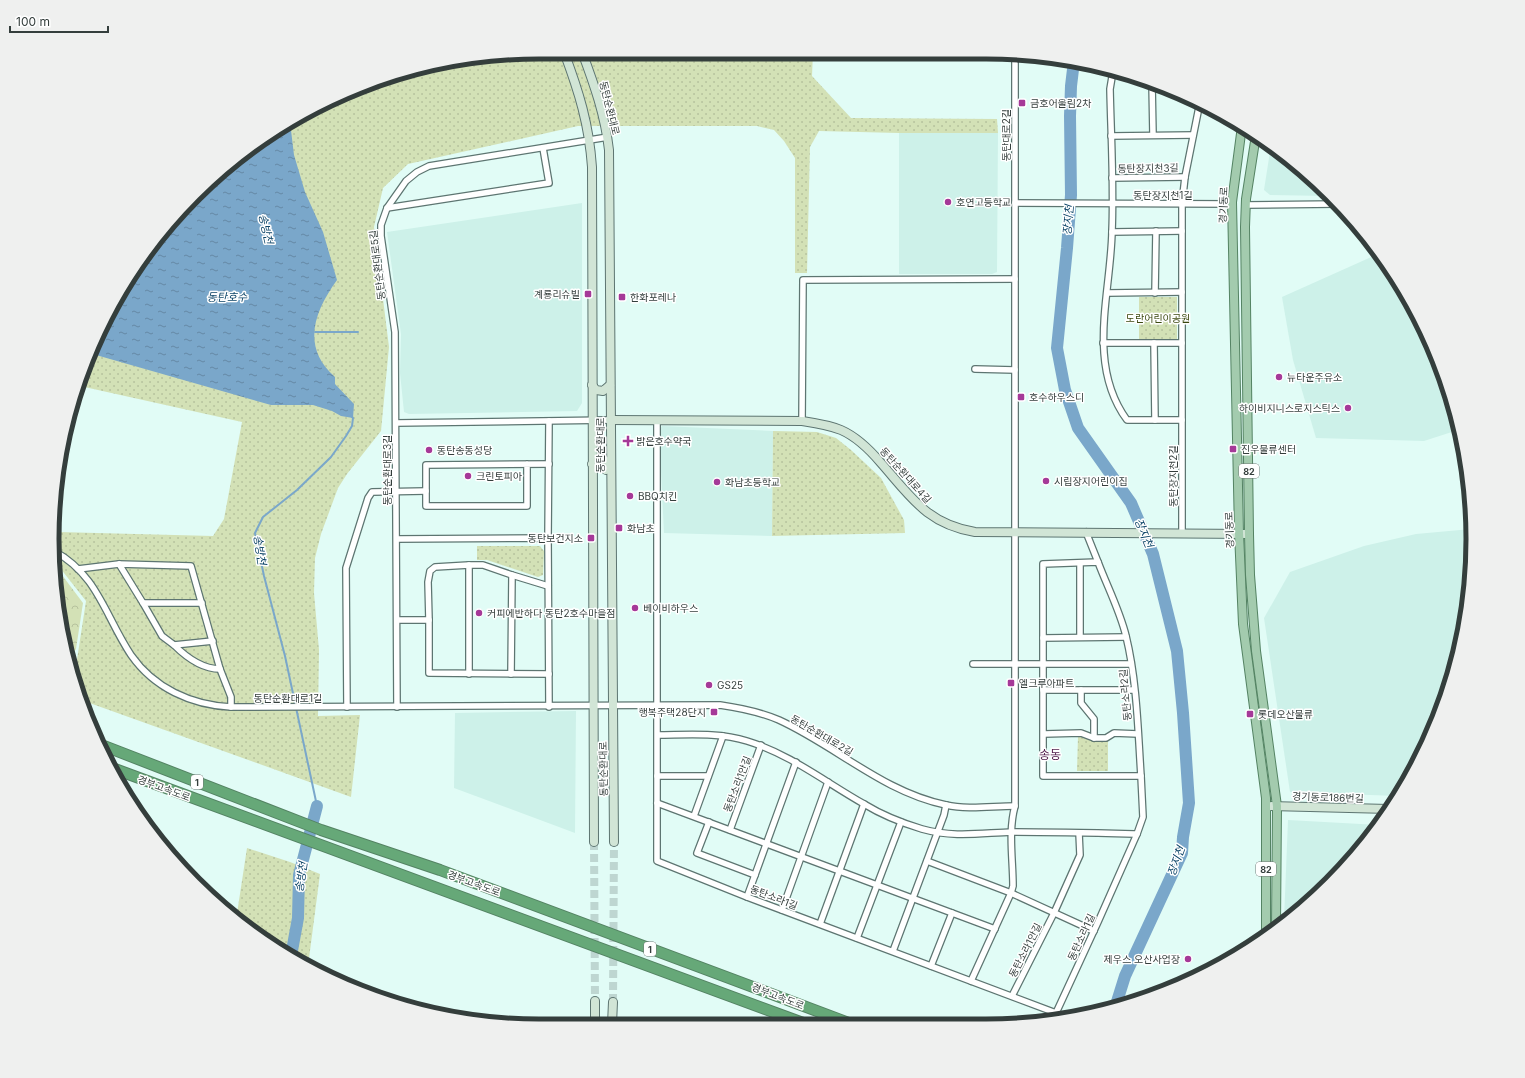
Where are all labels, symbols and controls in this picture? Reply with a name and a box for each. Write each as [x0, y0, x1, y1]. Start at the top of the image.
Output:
scale bar [10, 8, 108, 34]
text: 100 m [16, 14, 50, 29]
street label: 동탄순환대로 [598, 80, 622, 136]
place label: 금호어울림2차 [1030, 97, 1092, 109]
marker: 금호어울림2차 [1017, 98, 1027, 108]
street label: 동탄대로2길 [1000, 109, 1012, 161]
street label: 동탄장지천3길 [1117, 161, 1179, 175]
street label: 경기동로 [1216, 186, 1230, 224]
street label: 동탄장지천1길 [1133, 189, 1193, 201]
place label: 호연고등학교 [956, 196, 1011, 208]
marker: 호연고등학교 [943, 197, 953, 207]
water label: 장지천 [1060, 202, 1076, 236]
water label: 송방천 [256, 213, 277, 247]
street label: 동탄순환대로5길 [367, 229, 387, 301]
place label: 계룡리슈빌 [534, 288, 580, 300]
marker: 계룡리슈빌 [583, 289, 593, 299]
water label: 동탄호수 [207, 290, 248, 304]
place label: 한화포레나 [630, 291, 677, 303]
marker: 한화포레나 [617, 292, 627, 302]
park label: 도란어린이공원 [1126, 312, 1190, 324]
place label: 뉴타운주유소 [1287, 371, 1342, 383]
marker: 뉴타운주유소 [1274, 372, 1284, 382]
place label: 호수하우스디 [1029, 391, 1084, 403]
marker: 호수하우스디 [1016, 392, 1026, 402]
place label: 하이비지니스로지스틱스 [1239, 402, 1340, 414]
marker: 하이비지니스로지스틱스 [1343, 403, 1353, 413]
street label: 동탄순환대로 [594, 417, 606, 473]
street label: 동탄순환대로3길 [381, 435, 393, 505]
place label: 밝은호수약국 [636, 435, 691, 447]
marker: 밝은호수약국 [623, 436, 633, 446]
place label: 진우물류센터 [1241, 443, 1296, 455]
place label: 동탄송동성당 [437, 444, 492, 456]
marker: 진우물류센터 [1228, 444, 1238, 454]
marker: 동탄송동성당 [424, 445, 434, 455]
street label: 동탄순환대로4길 [878, 445, 934, 505]
street label: 동탄장지천2길 [1167, 445, 1179, 507]
road number: 82 [1239, 464, 1259, 478]
place label: 크린토피아 [476, 470, 523, 482]
marker: 크린토피아 [463, 471, 473, 481]
place label: 시립장지어린이집 [1054, 475, 1128, 487]
place label: 화남초등학교 [725, 476, 780, 488]
marker: 시립장지어린이집 [1041, 476, 1051, 486]
marker: 화남초등학교 [712, 477, 722, 487]
place label: BBQ치킨 [638, 490, 677, 502]
marker: BBQ치킨 [625, 491, 635, 501]
street label: 경기동로 [1222, 511, 1236, 549]
water label: 장지천 [1132, 516, 1157, 551]
place label: 화남초 [627, 522, 655, 534]
marker: 화남초 [614, 523, 624, 533]
place label: 동탄보건지소 [528, 532, 583, 544]
marker: 동탄보건지소 [586, 533, 596, 543]
water label: 송방천 [251, 534, 270, 568]
place label: 베이비하우스 [643, 602, 698, 614]
marker: 베이비하우스 [630, 603, 640, 613]
place label: 커피에반하다 동탄2호수마을점 [487, 607, 616, 619]
marker: 커피에반하다 동탄2호수마을점 [474, 608, 484, 618]
street label: 동탄소라2길 [1117, 669, 1133, 721]
place label: 엘크루아파트 [1019, 677, 1074, 689]
marker: 엘크루아파트 [1006, 678, 1016, 688]
place label: GS25 [717, 679, 743, 691]
marker: GS25 [704, 680, 714, 690]
street label: 동탄순환대로1길 [254, 692, 322, 704]
place label: 행복주택28단지 [639, 706, 706, 718]
marker: 행복주택28단지 [709, 707, 719, 717]
place label: 롯데오산물류 [1258, 708, 1313, 720]
marker: 롯데오산물류 [1245, 709, 1255, 719]
street label: 동탄순환대로2길 [788, 712, 856, 758]
street label: 동탄순환대로 [597, 741, 609, 797]
district label: 송동 [1039, 747, 1061, 762]
street label: 동탄소라1안길 [721, 754, 753, 814]
street label: 경부고속도로 [136, 773, 192, 803]
road number: 1 [191, 775, 203, 789]
street label: 경기동로186번길 [1292, 790, 1364, 804]
water label: 장지천 [1164, 843, 1188, 878]
water label: 송방천 [292, 859, 310, 893]
road number: 82 [1256, 862, 1276, 876]
street label: 경부고속도로 [446, 868, 502, 898]
street label: 동탄소라1길 [748, 882, 800, 912]
street label: 동탄소라1길 [1065, 912, 1097, 962]
street label: 동탄소라1안길 [1006, 921, 1044, 979]
road number: 1 [644, 942, 656, 956]
place label: 제우스 오산사업장 [1104, 953, 1180, 965]
marker: 제우스 오산사업장 [1183, 954, 1193, 964]
street label: 경부고속도로 [750, 981, 806, 1011]

